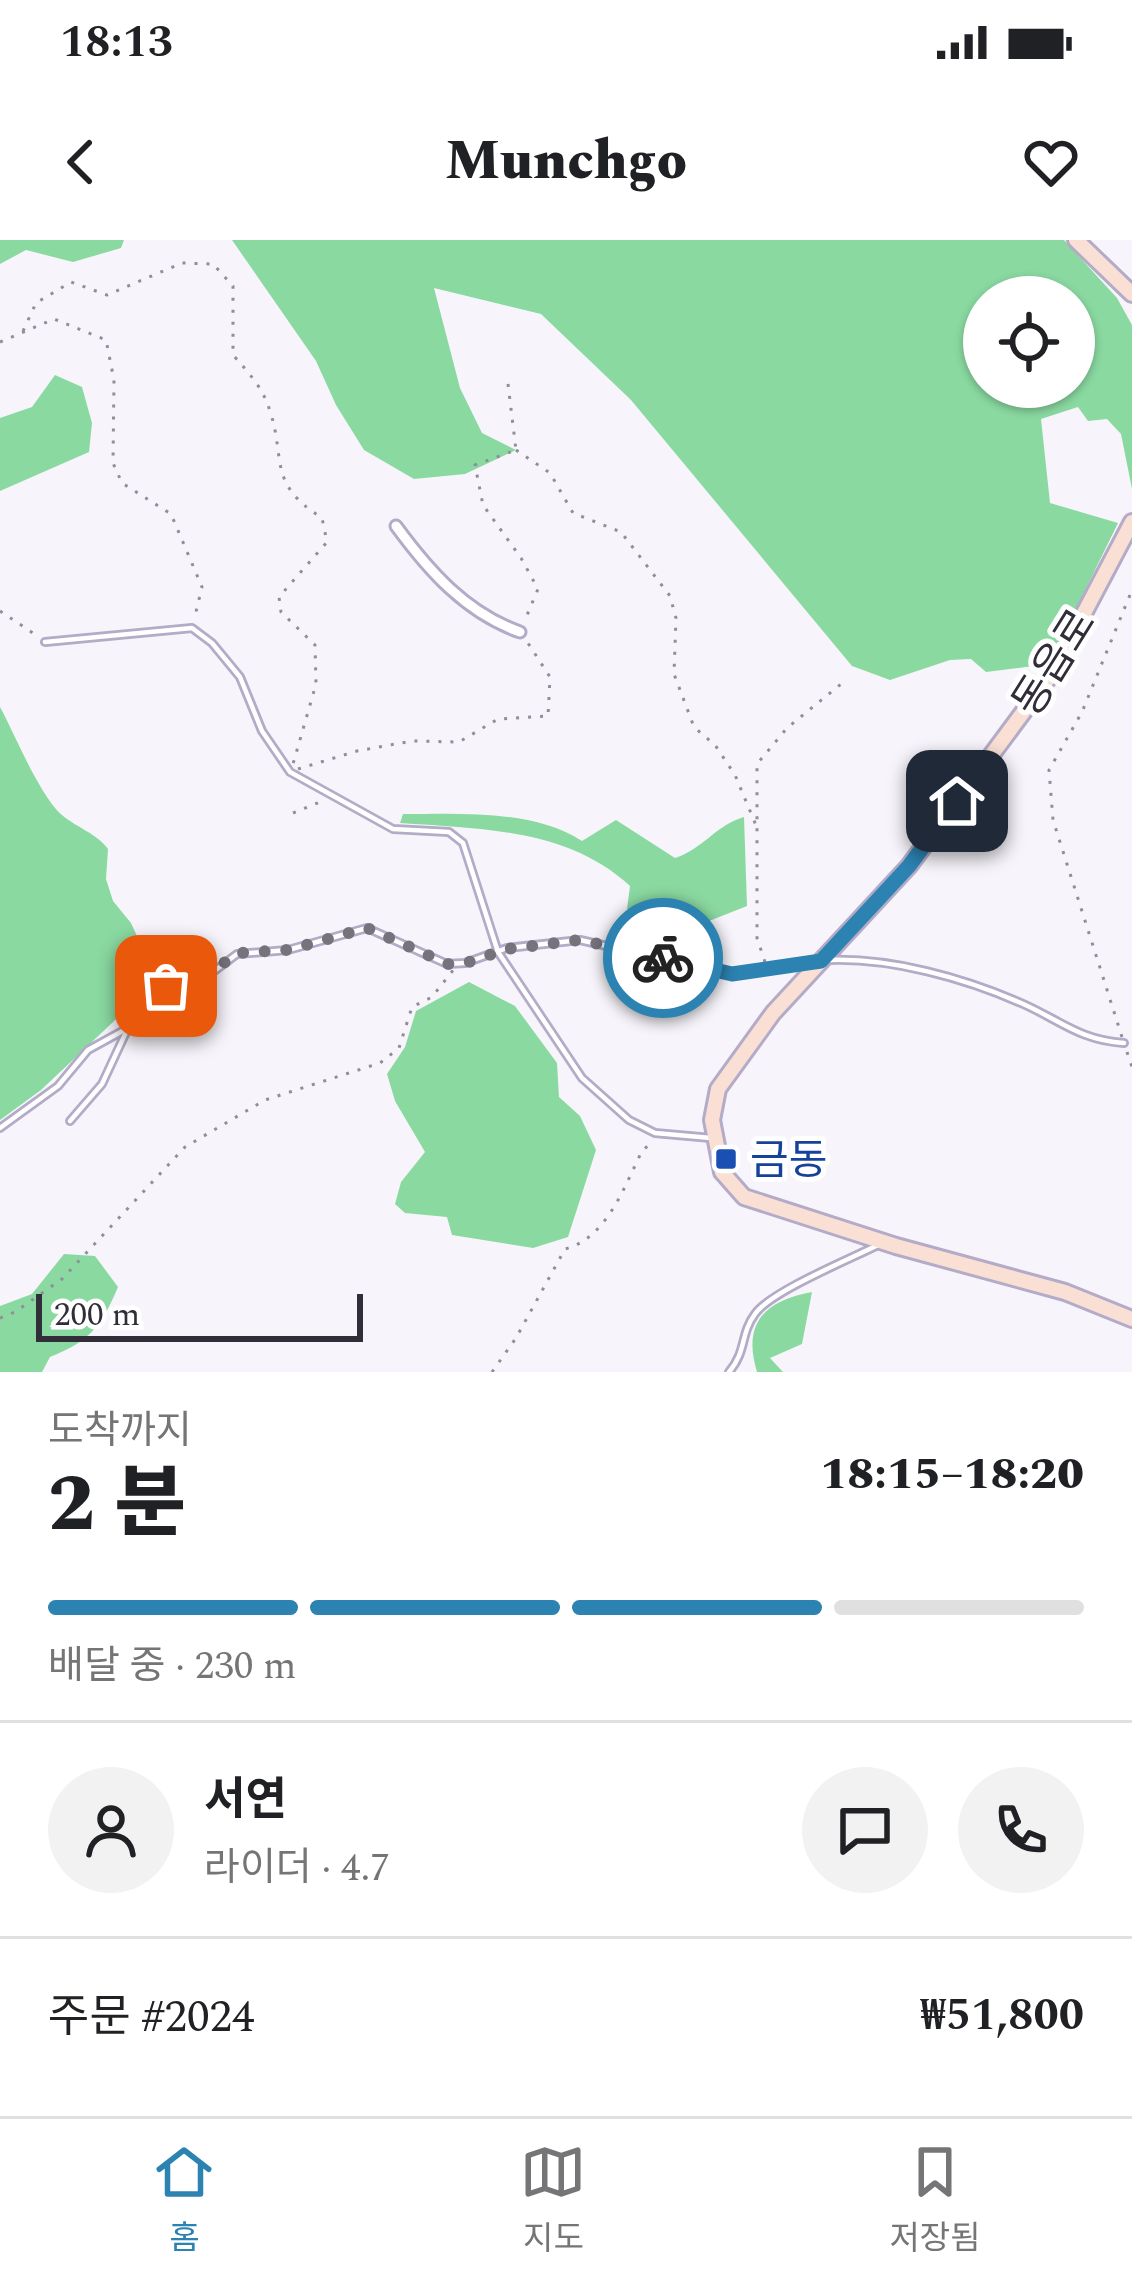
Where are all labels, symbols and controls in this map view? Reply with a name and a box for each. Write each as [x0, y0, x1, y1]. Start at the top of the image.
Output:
text: 18:13 [60, 8, 173, 77]
text: Munchgo [445, 121, 687, 203]
icon: back [48, 129, 114, 195]
icon: heart [1018, 129, 1084, 195]
map controls [963, 276, 1095, 408]
button: locate [963, 276, 1095, 408]
street label: 동읍로 [998, 597, 1113, 729]
pin [906, 750, 1008, 852]
icon: home [924, 768, 990, 834]
courier [603, 898, 723, 1018]
icon: bike [630, 925, 696, 991]
pin [115, 935, 217, 1037]
icon: bag [133, 953, 199, 1019]
place label: 금동 [750, 1130, 827, 1193]
marker: 금동 [713, 1146, 739, 1172]
scale bar [36, 1288, 363, 1341]
text: 200 m [54, 1290, 140, 1340]
text: 도착까지 [48, 1402, 192, 1461]
text: 18:15–18:20 [820, 1440, 1084, 1509]
text: 2 분 [48, 1446, 186, 1565]
text: 배달 중 · 230 m [48, 1637, 296, 1696]
text: 서연 [204, 1766, 287, 1835]
button: person [48, 1767, 174, 1893]
button: chat [802, 1767, 928, 1893]
button: phone [958, 1767, 1084, 1893]
text: 라이더 · 4.7 [204, 1839, 390, 1898]
text: ₩51,800 [920, 1981, 1084, 2050]
text: 주문 #2024 [48, 1983, 255, 2052]
tab: 홈 [151, 2139, 217, 2264]
tab: 지도 [520, 2139, 586, 2264]
tab: 저장됨 [889, 2139, 981, 2264]

